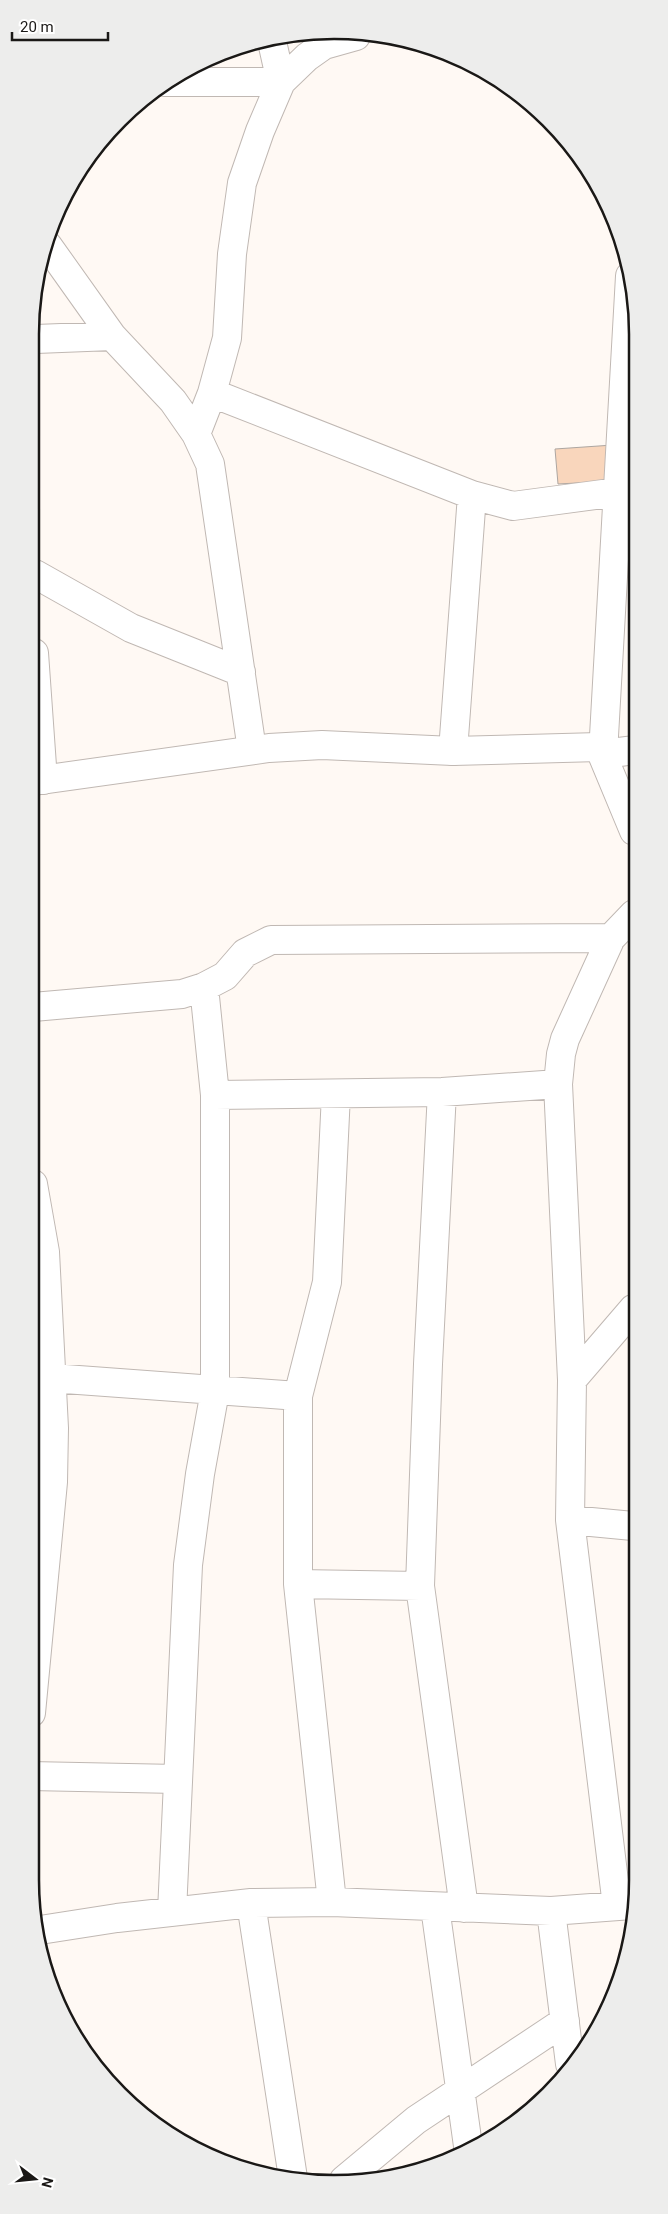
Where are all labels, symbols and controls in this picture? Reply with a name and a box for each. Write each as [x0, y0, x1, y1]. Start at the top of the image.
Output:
scale bar [12, 10, 109, 42]
text: 20 m [20, 18, 54, 36]
north arrow [10, 2154, 60, 2204]
text: N [38, 2176, 57, 2190]

